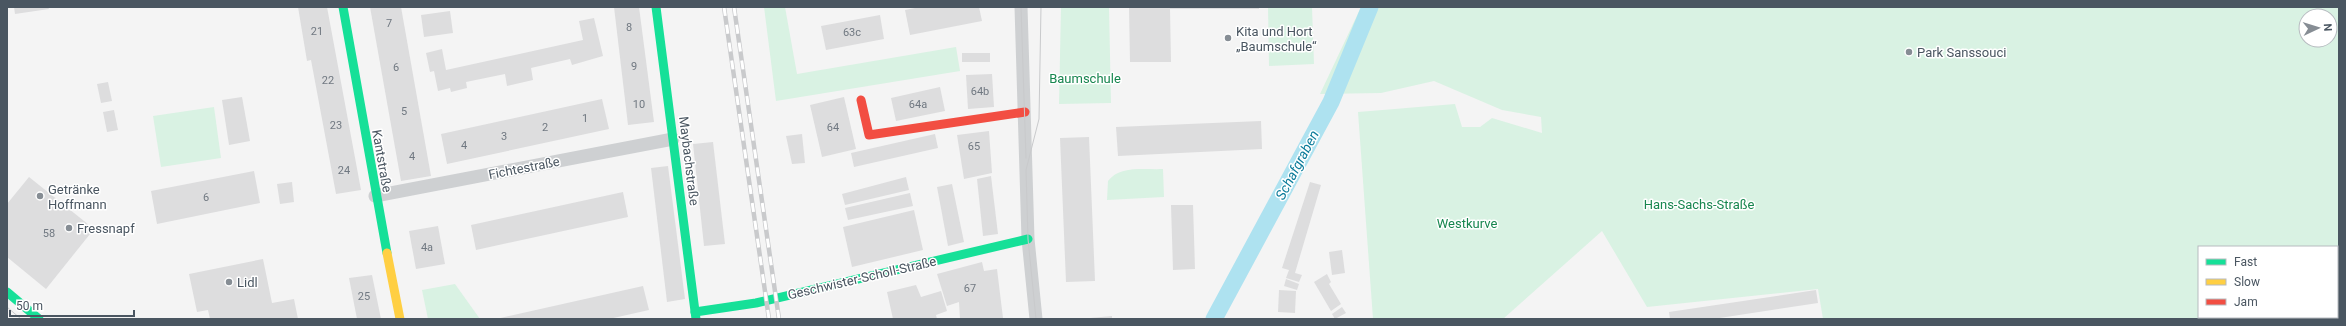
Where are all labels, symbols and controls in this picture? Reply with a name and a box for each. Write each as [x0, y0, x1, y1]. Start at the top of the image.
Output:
north arrow [2298, 8, 2338, 48]
house number: 7 [386, 17, 392, 30]
house number: 8 [626, 21, 632, 34]
text: N [2321, 23, 2334, 32]
place label: Kita und Hort „Baumschule“ [1236, 24, 1317, 54]
house number: 21 [311, 25, 323, 38]
house number: 63c [843, 26, 861, 39]
marker: Kita und Hort „Baumschule“ [1223, 33, 1233, 43]
place label: Park Sanssouci [1917, 45, 2006, 60]
marker: Park Sanssouci [1904, 47, 1914, 57]
house number: 9 [631, 60, 637, 73]
house number: 6 [393, 61, 399, 74]
park label: Baumschule [1049, 71, 1121, 86]
house number: 22 [322, 74, 334, 87]
house number: 64b [971, 85, 989, 98]
house number: 10 [633, 98, 645, 111]
house number: 64a [909, 98, 927, 111]
house number: 5 [401, 105, 407, 118]
house number: 1 [582, 112, 588, 125]
street label: Maybachstraße [676, 116, 702, 206]
house number: 23 [330, 119, 342, 132]
house number: 2 [542, 121, 548, 134]
house number: 64 [827, 121, 839, 134]
street label: Kantstraße [369, 128, 395, 194]
water label: Schafgraben [1272, 128, 1322, 202]
house number: 3 [501, 130, 507, 143]
house number: 4 [461, 139, 467, 152]
house number: 65 [968, 140, 980, 153]
house number: 4 [409, 150, 415, 163]
street label: Fichtestraße [487, 154, 561, 182]
house number: 24 [338, 164, 350, 177]
place label: Getränke Hoffmann [48, 182, 107, 212]
marker: Getränke Hoffmann [35, 191, 45, 201]
house number: 6 [203, 191, 209, 204]
park label: Hans-Sachs-Straße [1644, 197, 1754, 212]
park label: Westkurve [1437, 216, 1497, 231]
place label: Fressnapf [77, 221, 135, 236]
marker: Fressnapf [64, 223, 74, 233]
house number: 58 [43, 227, 55, 240]
house number: 4a [421, 241, 433, 254]
legend [2198, 246, 2338, 318]
street label: Geschwister-Scholl-Straße [786, 254, 938, 302]
text: Fast [2234, 255, 2257, 269]
place label: Lidl [237, 275, 258, 290]
text: Slow [2234, 275, 2260, 289]
marker: Lidl [224, 277, 234, 287]
house number: 67 [964, 282, 976, 295]
house number: 25 [358, 290, 370, 303]
scale bar [10, 292, 134, 318]
text: Jam [2234, 295, 2258, 309]
text: 50 m [16, 299, 43, 313]

